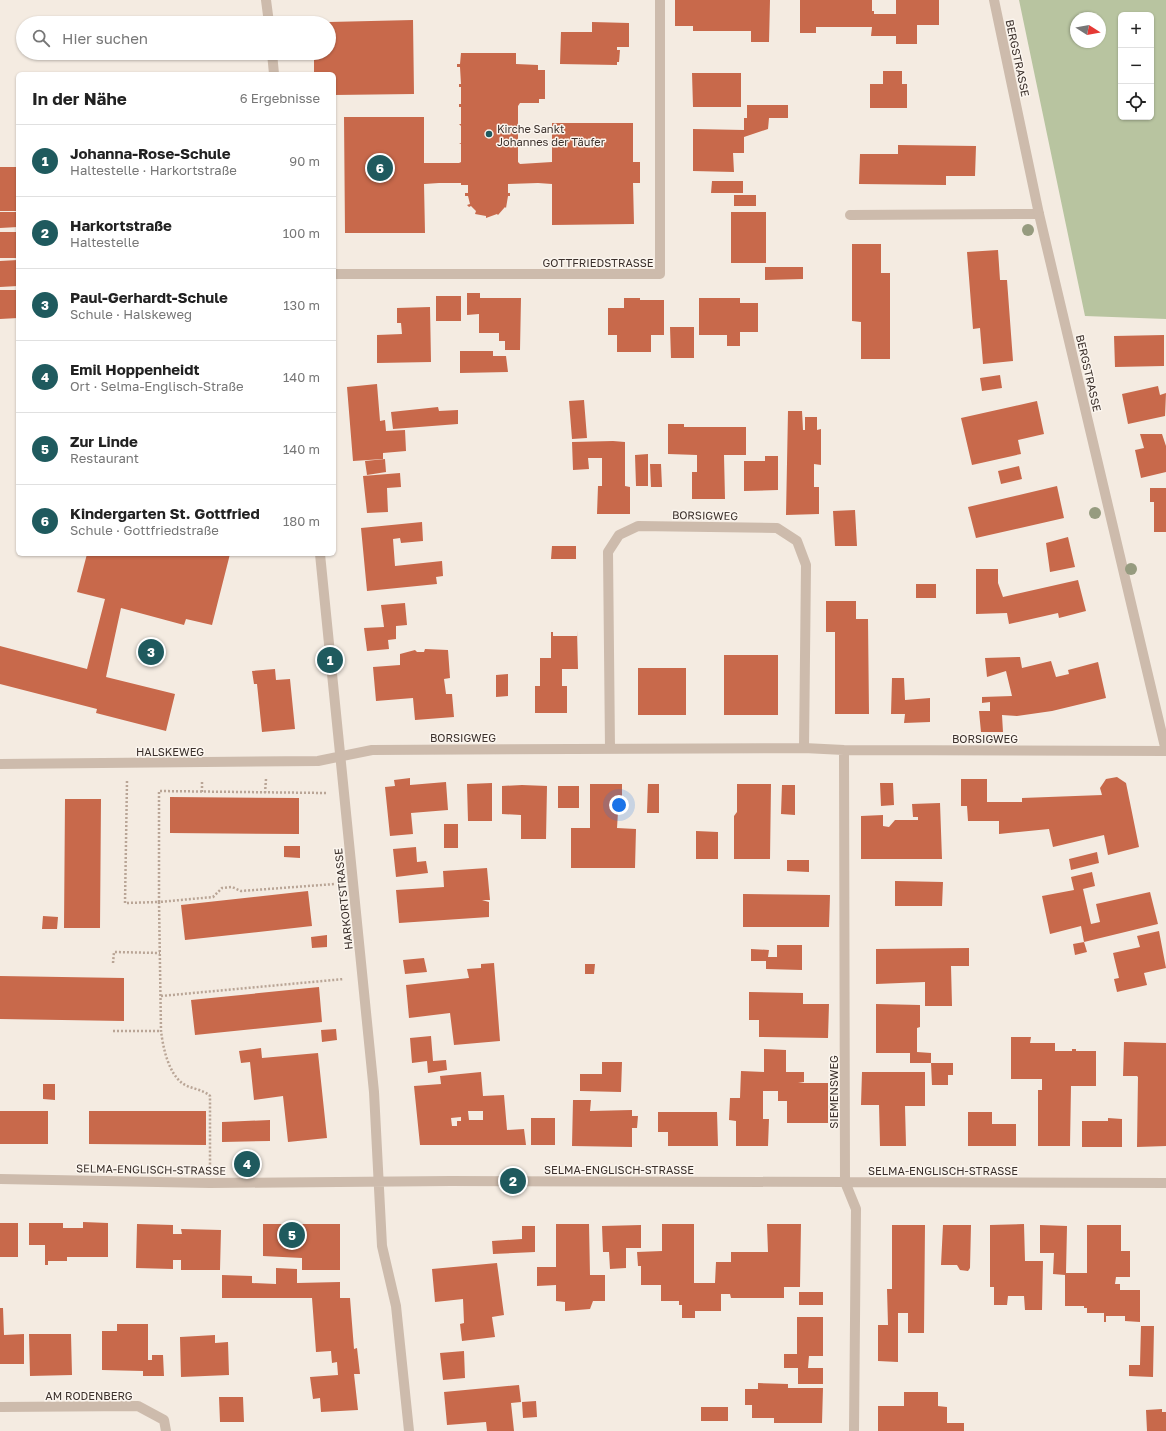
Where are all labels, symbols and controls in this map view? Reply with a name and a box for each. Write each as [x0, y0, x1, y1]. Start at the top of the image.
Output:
north arrow [1070, 12, 1106, 48]
map controls [1118, 12, 1154, 120]
button: + [1118, 12, 1154, 48]
search box [16, 16, 336, 60]
street label: BERGSTRASSE [1003, 18, 1033, 98]
icon: search [30, 27, 52, 49]
text: Hier suchen [62, 29, 148, 47]
button: − [1118, 48, 1154, 84]
button: locate [1118, 84, 1154, 120]
text: In der Nähe [32, 88, 127, 109]
text: 6 Ergebnisse [240, 90, 320, 106]
place label: Kirche Sankt Johannes der Täufer [497, 122, 606, 148]
marker: Kirche Sankt Johannes der Täufer [484, 129, 494, 139]
text: Johanna-Rose-Schule [70, 144, 231, 162]
text: 1 [42, 153, 48, 169]
text: 90 m [289, 153, 320, 169]
pin: 6 [367, 153, 393, 183]
text: Haltestelle · Harkortstraße [70, 162, 237, 178]
text: Harkortstraße [70, 216, 172, 234]
text: 2 [41, 225, 49, 241]
text: 100 m [283, 225, 320, 241]
text: Haltestelle [70, 234, 139, 250]
street label: GOTTFRIEDSTRASSE [543, 256, 654, 269]
text: Paul-Gerhardt-Schule [70, 288, 228, 306]
text: 3 [41, 297, 49, 313]
text: 130 m [283, 297, 320, 313]
text: Schule · Halskeweg [70, 306, 192, 322]
street label: BERGSTRASSE [1074, 333, 1104, 413]
text: Emil Hoppenheidt [70, 360, 199, 378]
text: 4 [41, 369, 49, 385]
text: 140 m [283, 369, 320, 385]
text: Ort · Selma-Englisch-Straße [70, 378, 243, 394]
text: Zur Linde [70, 432, 138, 450]
text: 5 [41, 441, 49, 457]
text: 140 m [283, 441, 320, 457]
text: Restaurant [70, 450, 139, 466]
text: Kindergarten St. Gottfried [70, 504, 260, 522]
street label: BORSIGWEG [672, 508, 738, 522]
text: 6 [41, 513, 49, 529]
text: 180 m [283, 513, 320, 529]
text: Schule · Gottfriedstraße [70, 522, 219, 538]
pin: 3 [138, 637, 164, 667]
pin: 1 [317, 645, 343, 675]
street label: BORSIGWEG [430, 731, 496, 744]
street label: BORSIGWEG [952, 732, 1018, 745]
street label: HALSKEWEG [136, 745, 204, 758]
your location [609, 795, 629, 815]
street label: HARKORTSTRASSE [331, 847, 355, 950]
street label: SIEMENSWEG [827, 1055, 840, 1129]
pin: 4 [234, 1149, 260, 1179]
street label: SELMA-ENGLISCH-STRASSE [76, 1161, 226, 1177]
street label: SELMA-ENGLISCH-STRASSE [544, 1163, 694, 1176]
street label: SELMA-ENGLISCH-STRASSE [868, 1164, 1018, 1177]
pin: 2 [500, 1166, 526, 1196]
pin: 5 [279, 1220, 305, 1250]
street label: AM RODENBERG [45, 1389, 133, 1402]

